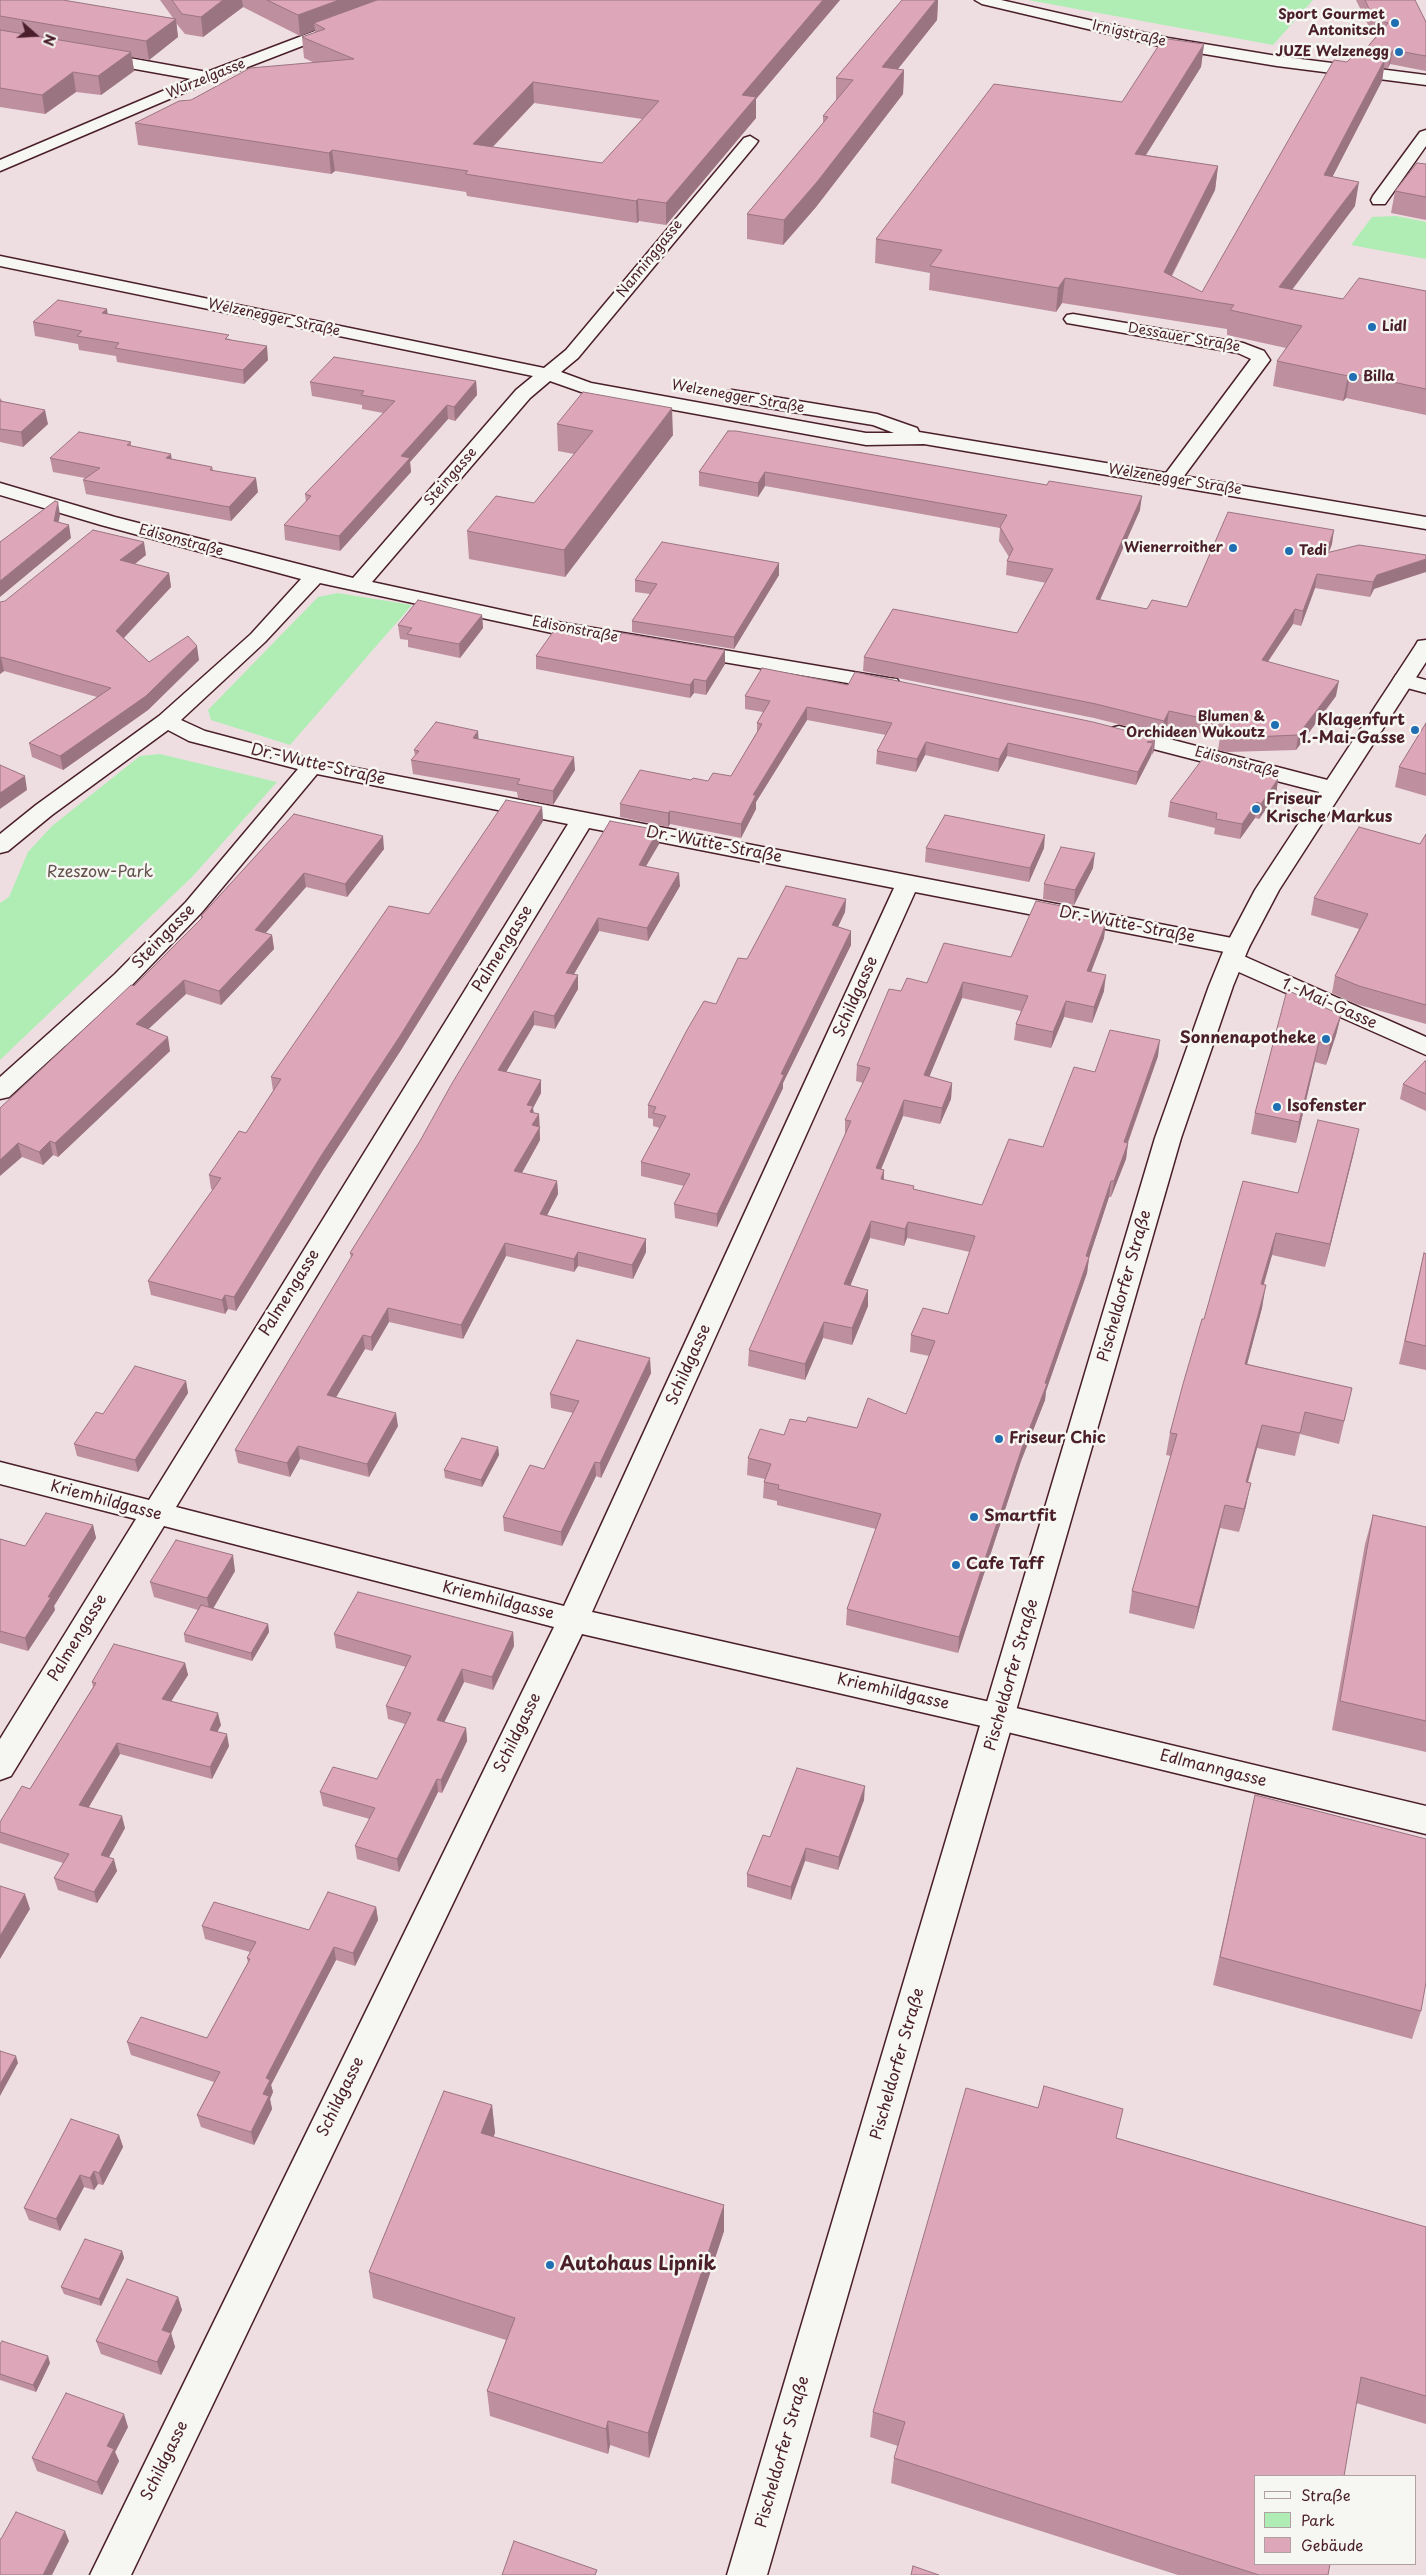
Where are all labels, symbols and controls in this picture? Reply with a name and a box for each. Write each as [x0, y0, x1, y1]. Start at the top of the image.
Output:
place label: Sport Gourmet Antonitsch [1278, 7, 1385, 40]
north arrow [10, 10, 60, 60]
street label: Irnigstraße [1090, 17, 1168, 51]
marker: Sport Gourmet Antonitsch [1389, 17, 1401, 29]
text: N [38, 31, 61, 49]
place label: JUZE Welzenegg [1275, 44, 1389, 60]
marker: JUZE Welzenegg [1393, 46, 1405, 58]
street label: Wurzelgasse [164, 56, 248, 102]
street label: Nanninggasse [614, 217, 686, 301]
street label: Welzenegger Straße [206, 296, 342, 340]
place label: Lidl [1382, 319, 1407, 335]
street label: Dessauer Straße [1127, 320, 1241, 356]
marker: Lidl [1366, 321, 1378, 333]
place label: Billa [1363, 369, 1395, 385]
marker: Billa [1347, 371, 1359, 383]
street label: Welzenegger Straße [670, 377, 806, 417]
street label: Steingasse [421, 444, 481, 510]
street label: Welzenegger Straße [1107, 461, 1243, 499]
street label: Edisonstraße [137, 522, 225, 560]
place label: Wienerroither [1124, 540, 1223, 556]
marker: Wienerroither [1227, 542, 1239, 554]
place label: Tedi [1299, 543, 1327, 559]
marker: Tedi [1283, 545, 1295, 557]
street label: Edisonstraße [531, 613, 619, 647]
place label: Blumen & Orchideen Wukoutz [1126, 709, 1265, 742]
place label: Klagenfurt 1.-Mai-Gasse [1299, 711, 1405, 749]
marker: Blumen & Orchideen Wukoutz [1269, 719, 1281, 731]
marker: Klagenfurt 1.-Mai-Gasse [1409, 724, 1421, 736]
street label: Dr.-Wutte-Straße [249, 740, 387, 790]
street label: Edisonstraße [1193, 744, 1281, 782]
place label: Friseur Krische Markus [1266, 790, 1392, 828]
marker: Friseur Krische Markus [1250, 803, 1262, 815]
street label: Dr.-Wutte-Straße [645, 822, 783, 868]
park label: Rzeszow-Park [47, 863, 153, 883]
street label: Steingasse [129, 901, 199, 973]
street label: Palmengasse [469, 902, 537, 996]
street label: Dr.-Wutte-Straße [1058, 902, 1196, 948]
street label: Schildgasse [830, 954, 882, 1040]
street label: 1.-Mai-Gasse [1278, 974, 1380, 1034]
place label: Sonnenapotheke [1180, 1029, 1316, 1049]
marker: Sonnenapotheke [1320, 1033, 1332, 1045]
place label: Isofenster [1287, 1097, 1366, 1117]
marker: Isofenster [1271, 1101, 1283, 1113]
street label: Pischeldorfer Straße [1094, 1208, 1156, 1364]
street label: Palmengasse [256, 1246, 324, 1340]
street label: Schildgasse [663, 1322, 715, 1408]
place label: Friseur Chic [1009, 1429, 1106, 1449]
marker: Friseur Chic [993, 1433, 1005, 1445]
street label: Kriemhildgasse [48, 1477, 164, 1525]
place label: Smartfit [984, 1507, 1057, 1527]
marker: Smartfit [968, 1511, 980, 1523]
place label: Cafe Taff [966, 1555, 1044, 1575]
marker: Cafe Taff [950, 1559, 962, 1571]
street label: Kriemhildgasse [440, 1578, 556, 1624]
street label: Palmengasse [44, 1591, 112, 1685]
street label: Pischeldorfer Straße [981, 1597, 1043, 1753]
street label: Kriemhildgasse [835, 1670, 951, 1714]
street label: Schildgasse [490, 1690, 546, 1776]
street label: Edlmanngasse [1158, 1746, 1268, 1792]
street label: Pischeldorfer Straße [867, 1986, 929, 2142]
street label: Schildgasse [313, 2054, 369, 2140]
place label: Autohaus Lipnik [560, 2254, 716, 2276]
marker: Autohaus Lipnik [544, 2259, 556, 2271]
street label: Pischeldorfer Straße [752, 2374, 814, 2530]
street label: Schildgasse [137, 2418, 193, 2504]
legend [1254, 2475, 1416, 2565]
text: Straße [1301, 2483, 1351, 2506]
text: Park [1301, 2508, 1335, 2531]
text: Gebäude [1301, 2533, 1363, 2556]

